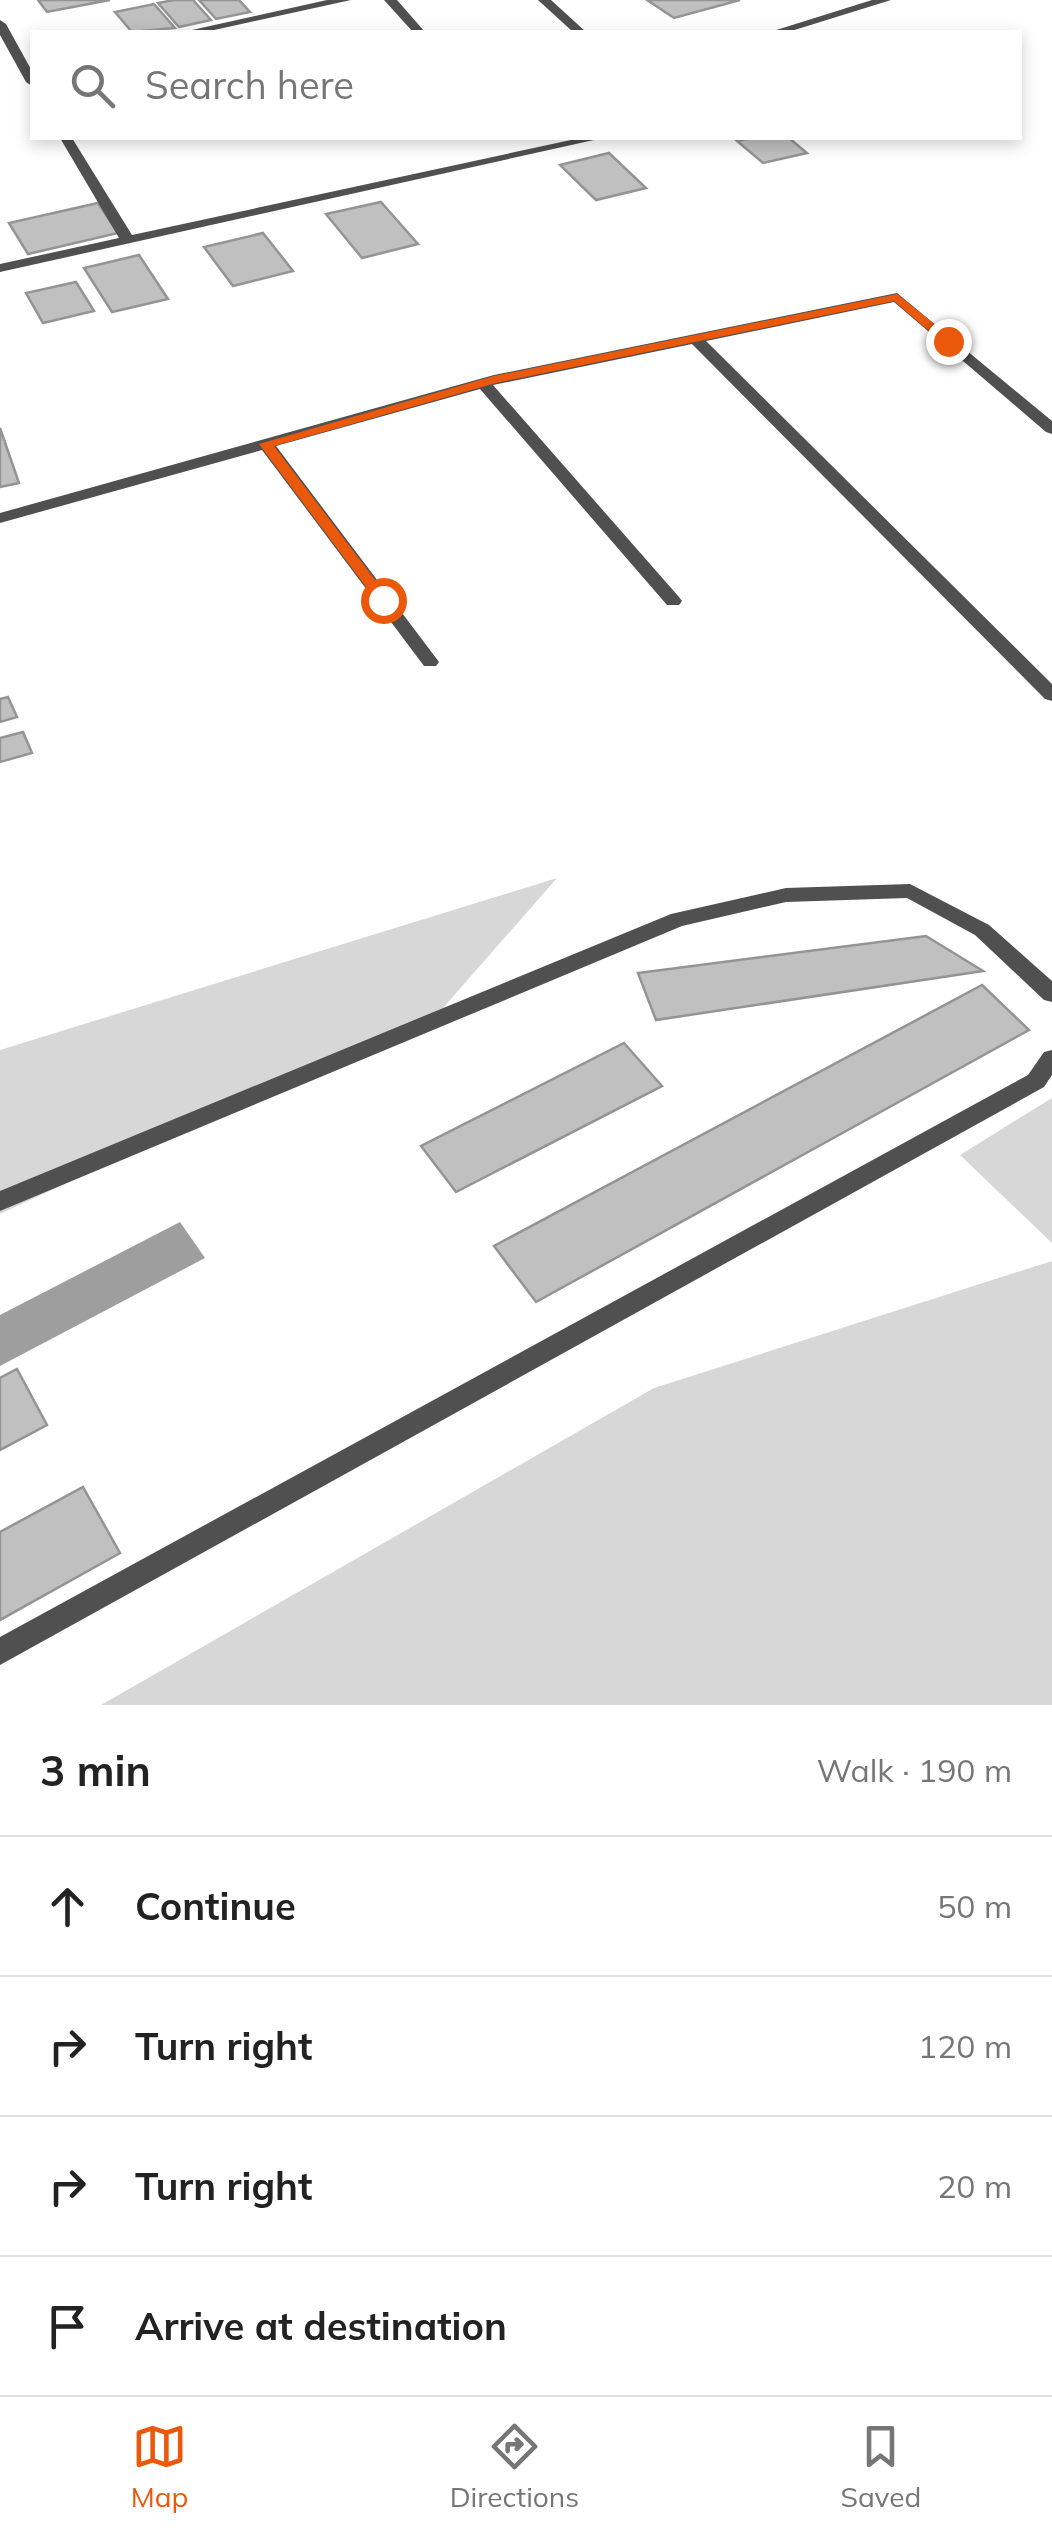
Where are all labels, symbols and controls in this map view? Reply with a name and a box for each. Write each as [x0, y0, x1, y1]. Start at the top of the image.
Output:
search box [30, 30, 1022, 140]
icon: search [65, 58, 120, 113]
text: Search here [145, 61, 354, 109]
route end [926, 319, 972, 365]
route start [361, 578, 407, 624]
text: 3 min [40, 1744, 151, 1797]
text: Walk · 190 m [817, 1750, 1012, 1790]
icon: ahead [40, 1879, 95, 1934]
text: Continue [135, 1882, 296, 1930]
text: 50 m [937, 1886, 1012, 1926]
icon: right [40, 2019, 95, 2074]
text: Turn right [135, 2022, 312, 2070]
text: 120 m [918, 2026, 1012, 2066]
icon: right [40, 2159, 95, 2214]
text: Turn right [135, 2162, 312, 2210]
text: 20 m [937, 2166, 1012, 2206]
icon: arrive [40, 2299, 95, 2354]
text: Arrive at destination [135, 2302, 507, 2350]
tab: Map [131, 2419, 188, 2514]
tab: Directions [450, 2419, 579, 2514]
tab: Saved [840, 2419, 921, 2514]

